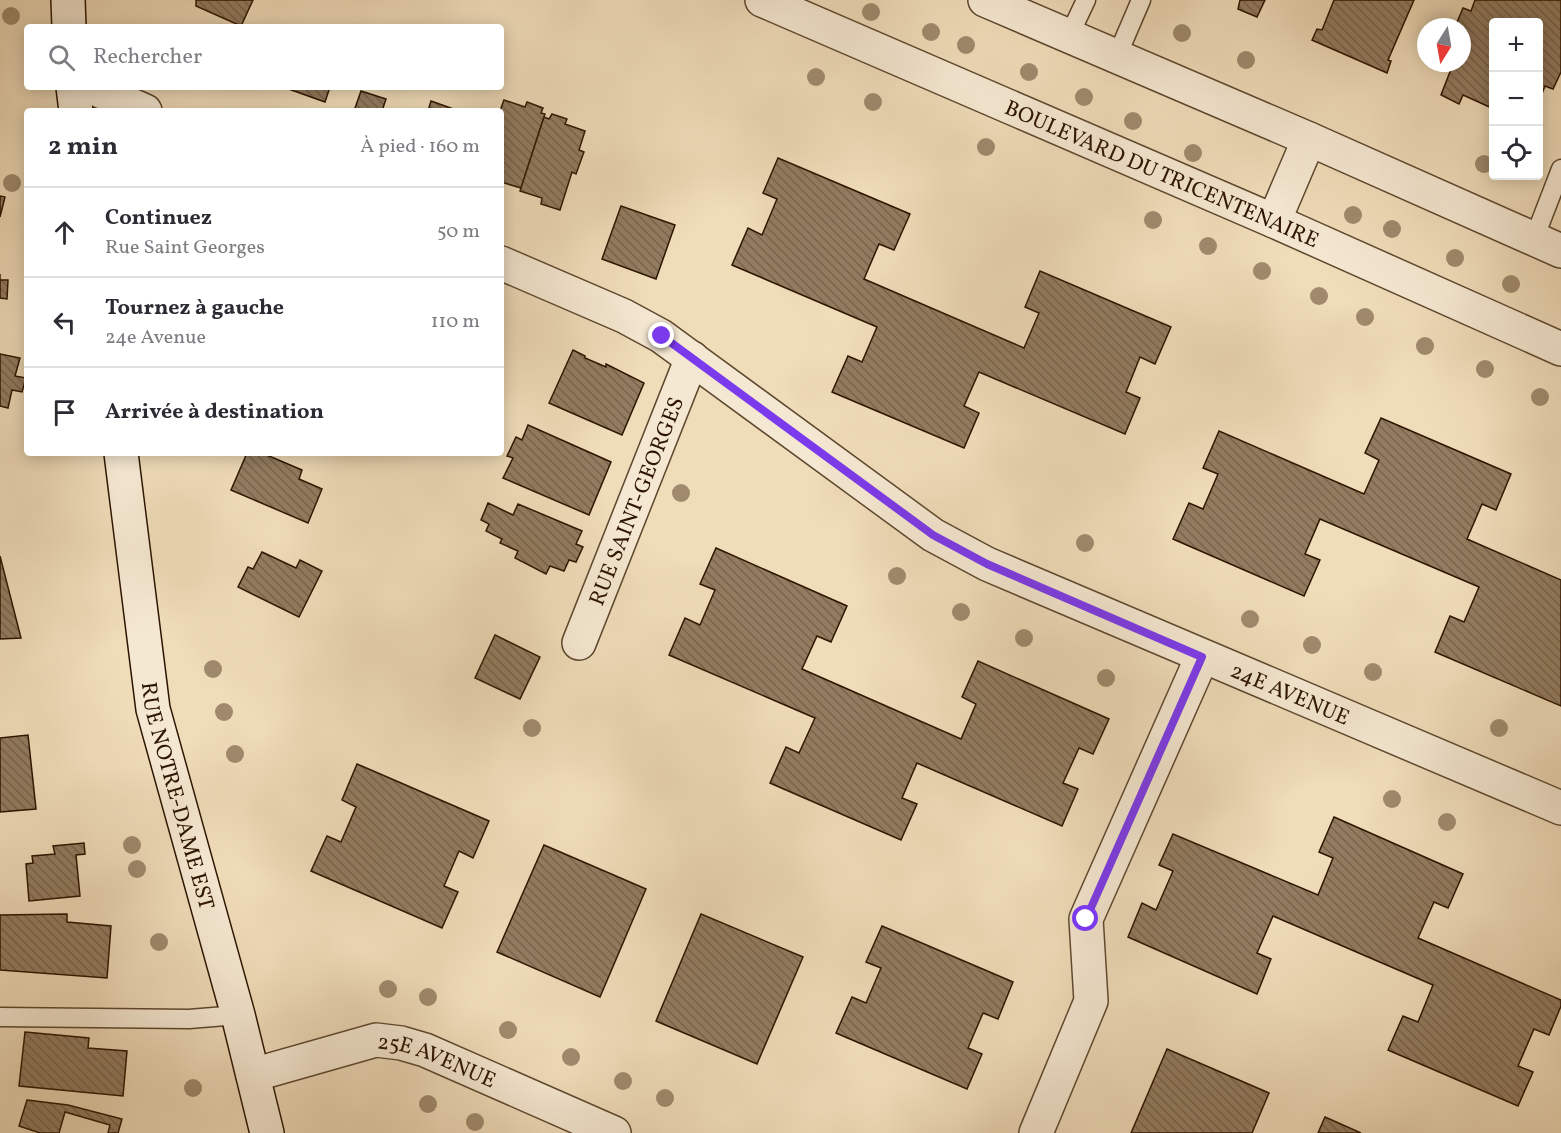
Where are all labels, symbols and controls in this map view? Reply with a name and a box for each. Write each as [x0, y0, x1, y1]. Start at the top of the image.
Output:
north arrow [1417, 18, 1471, 72]
map controls [1489, 18, 1543, 180]
button: + [1489, 18, 1543, 72]
search box [24, 24, 504, 90]
icon: search [45, 41, 78, 74]
text: Rechercher [93, 42, 202, 73]
button: − [1489, 72, 1543, 126]
street label: BOULEVARD DU TRICENTENAIRE [999, 94, 1323, 257]
button: locate [1489, 126, 1543, 180]
text: 2 min [48, 129, 118, 165]
text: À pied · 160 m [360, 133, 480, 161]
text: Continuez [105, 203, 212, 234]
icon: ahead [48, 216, 81, 249]
text: 50 m [437, 218, 480, 246]
text: Rue Saint Georges [105, 234, 265, 262]
text: Tournez à gauche [105, 293, 284, 324]
icon: left [48, 306, 81, 339]
text: 110 m [431, 308, 480, 336]
route end [648, 322, 674, 348]
text: 24e Avenue [105, 324, 206, 352]
street label: RUE SAINT-GEORGES [582, 393, 693, 611]
icon: arrive [48, 396, 81, 429]
text: Arrivée à destination [105, 397, 324, 428]
street label: 24E AVENUE [1225, 656, 1354, 734]
street label: RUE NOTRE-DAME EST [132, 680, 221, 914]
route start [1072, 905, 1098, 931]
street label: 25E AVENUE [375, 1027, 500, 1097]

